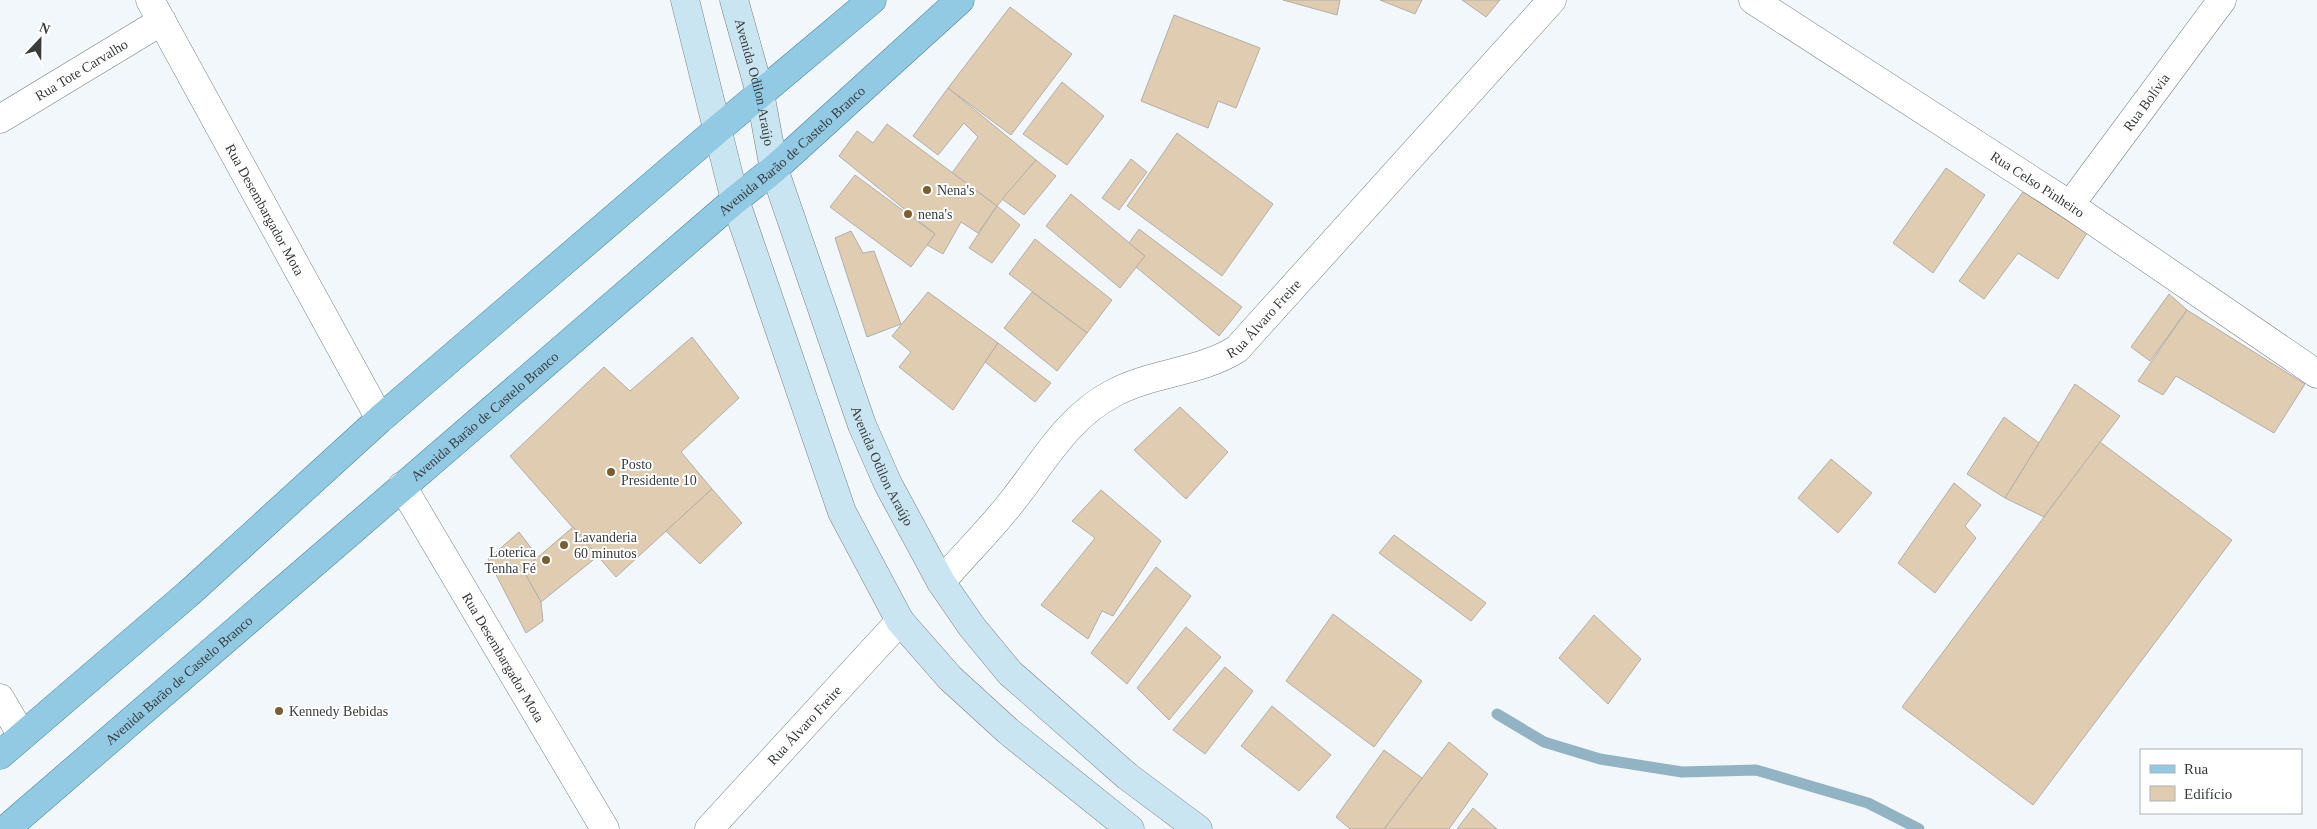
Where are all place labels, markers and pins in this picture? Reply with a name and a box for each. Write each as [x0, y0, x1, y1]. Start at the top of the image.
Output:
place label: Nena's [937, 183, 975, 198]
marker: Nena's [921, 184, 933, 196]
place label: nena's [918, 207, 952, 222]
marker: nena's [902, 208, 914, 220]
place label: Posto Presidente 10 [621, 457, 697, 488]
marker: Posto Presidente 10 [605, 466, 617, 478]
place label: Lavanderia 60 minutos [574, 530, 638, 561]
marker: Lavanderia 60 minutos [558, 539, 570, 551]
place label: Loterica Tenha Fé [484, 545, 537, 576]
marker: Loterica Tenha Fé [540, 554, 552, 566]
place label: Kennedy Bebidas [289, 704, 388, 719]
marker: Kennedy Bebidas [273, 705, 285, 717]

